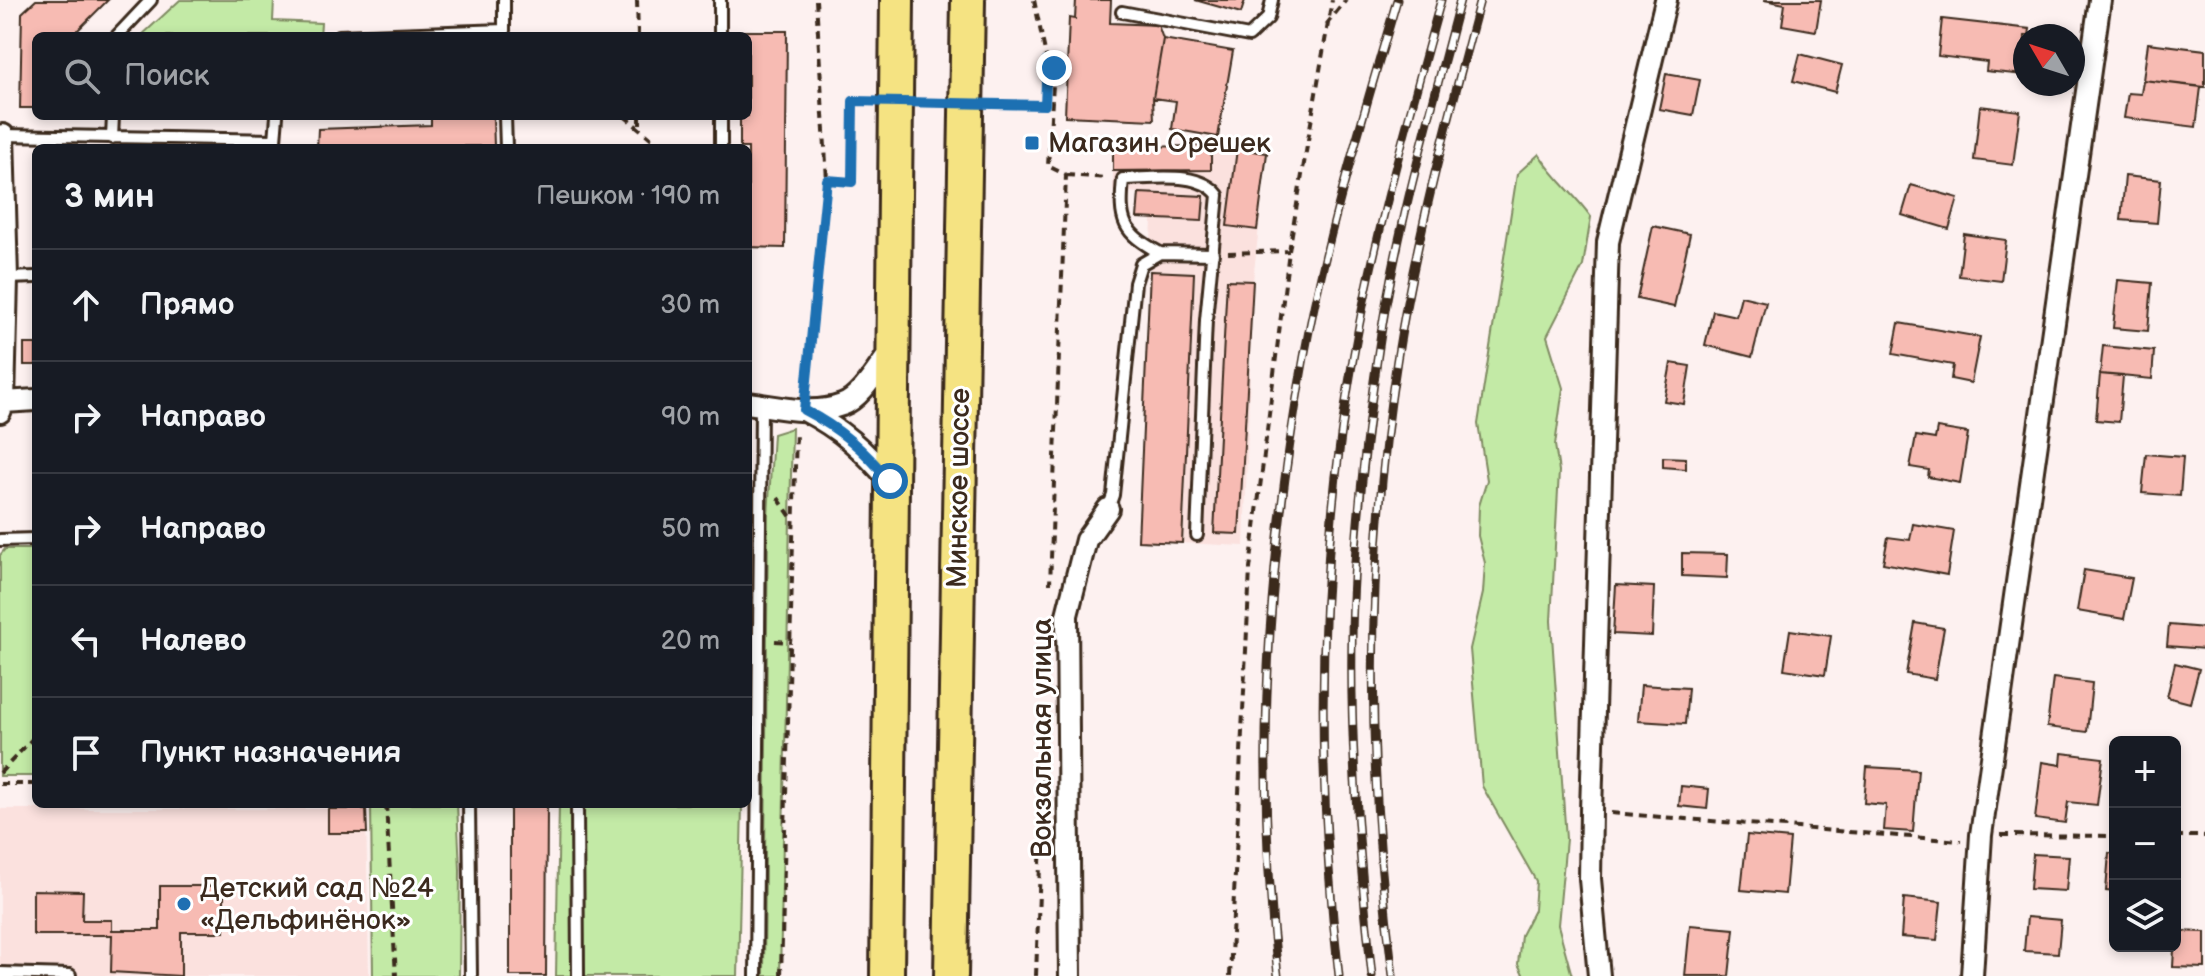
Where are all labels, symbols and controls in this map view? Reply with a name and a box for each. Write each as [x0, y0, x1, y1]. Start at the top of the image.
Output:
north arrow [2013, 24, 2085, 96]
search box [32, 32, 752, 120]
route end [1036, 50, 1072, 86]
icon: search [60, 54, 104, 98]
text: Поиск [124, 58, 210, 94]
place label: Магазин Орешек [1048, 127, 1271, 160]
marker: Магазин Орешек [1023, 134, 1041, 152]
text: 3 мин [64, 176, 155, 217]
text: Пешком · 190 m [536, 181, 720, 212]
icon: ahead [64, 283, 108, 327]
text: Прямо [140, 287, 234, 323]
text: 30 m [660, 290, 720, 321]
street label: Минское шоссе [941, 388, 977, 588]
icon: right [64, 395, 108, 439]
text: Направо [140, 399, 266, 435]
text: 90 m [661, 402, 720, 433]
route start [872, 463, 908, 499]
icon: right [64, 507, 108, 551]
text: Направо [140, 511, 266, 547]
text: 50 m [661, 514, 720, 545]
street label: Вокзальная улица [1026, 618, 1059, 858]
icon: left [64, 619, 108, 663]
text: Налево [140, 623, 246, 659]
text: 20 m [661, 626, 720, 657]
icon: arrive [64, 731, 108, 775]
text: Пункт назначения [140, 735, 401, 771]
map controls [2109, 736, 2181, 952]
button: + [2109, 736, 2181, 808]
button: − [2109, 808, 2181, 880]
place label: Детский сад №24 «Дельфинёнок» [200, 872, 434, 937]
button: layers [2109, 880, 2181, 952]
marker: Детский сад №24 «Дельфинёнок» [175, 895, 193, 913]

